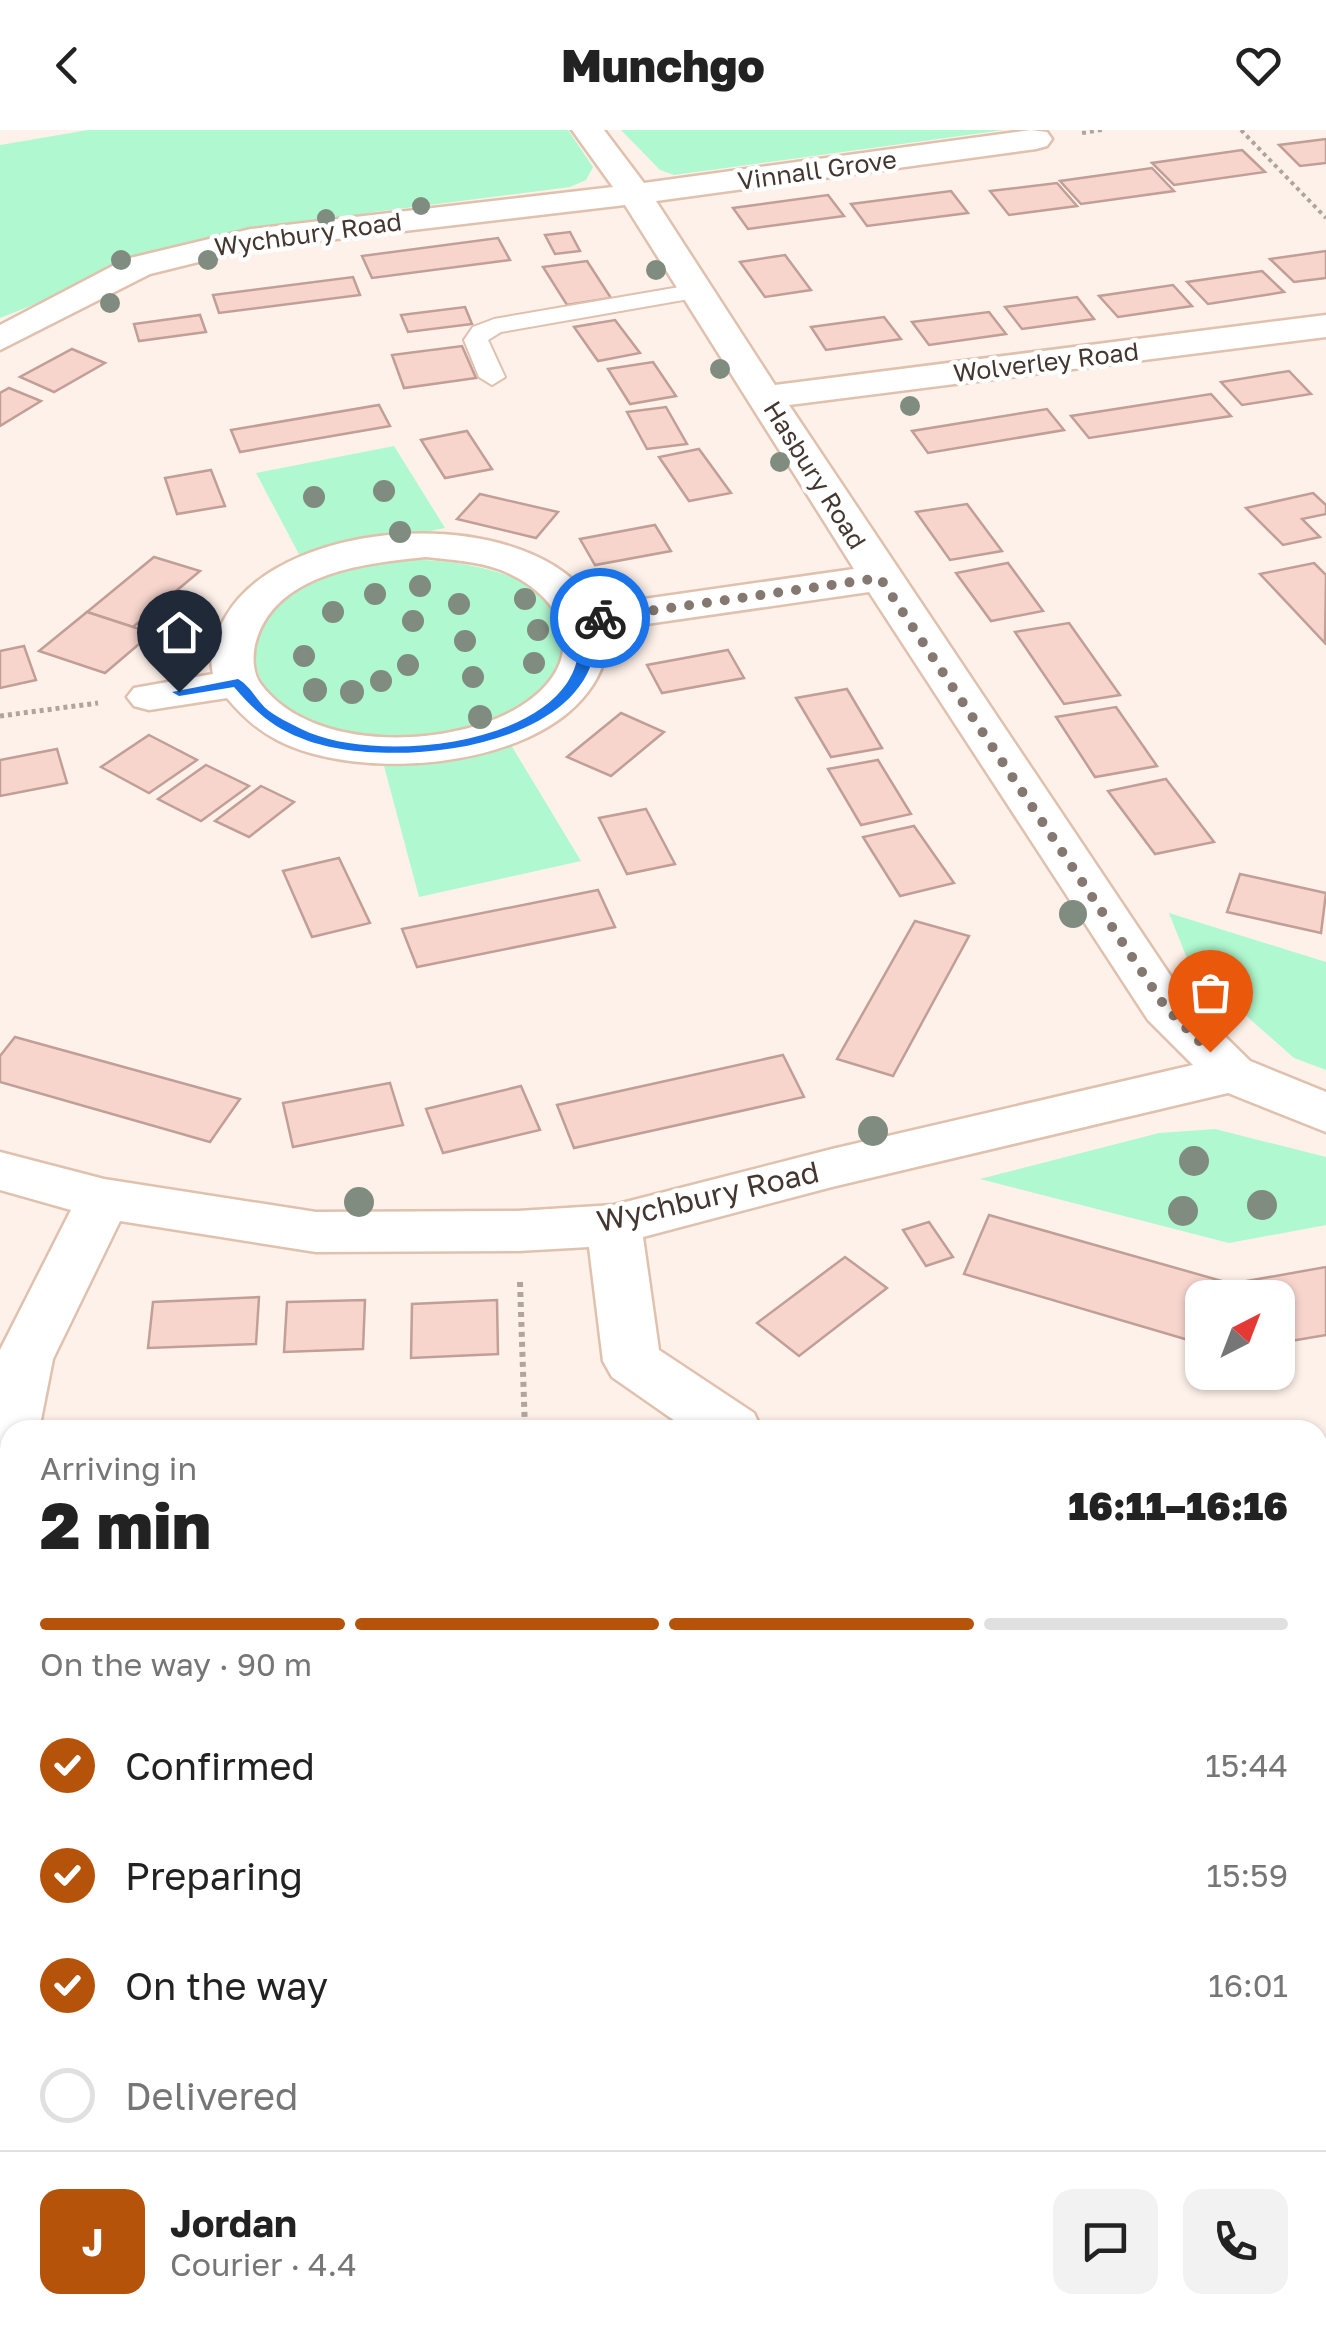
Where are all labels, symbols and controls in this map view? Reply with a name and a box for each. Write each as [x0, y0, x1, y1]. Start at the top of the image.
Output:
icon: back [40, 38, 95, 93]
text: Munchgo [561, 38, 765, 92]
icon: heart [1231, 38, 1286, 93]
street label: Vinnall Grove [735, 143, 898, 196]
street label: Wychbury Road [212, 205, 404, 262]
street label: Wolverley Road [951, 335, 1140, 388]
street label: Hasbury Road [758, 395, 873, 555]
courier [550, 568, 650, 668]
pin [137, 590, 222, 693]
icon: bike [573, 591, 628, 646]
icon: home [152, 605, 207, 660]
pin [1168, 950, 1253, 1053]
icon: bag [1183, 965, 1238, 1020]
street label: Wychbury Road [593, 1153, 822, 1239]
north arrow [1185, 1280, 1295, 1390]
map controls [1185, 1280, 1295, 1390]
text: Arriving in [40, 1449, 197, 1487]
text: 16:11–16:16 [1068, 1483, 1288, 1528]
text: 2 min [40, 1485, 211, 1563]
text: On the way · 90 m [40, 1645, 312, 1683]
icon: check [40, 1738, 95, 1793]
text: Confirmed [125, 1743, 315, 1788]
text: 15:44 [1205, 1746, 1288, 1784]
icon: check [40, 1848, 95, 1903]
text: Preparing [125, 1853, 303, 1898]
text: 15:59 [1206, 1856, 1288, 1894]
icon: check [40, 1958, 95, 2013]
text: On the way [125, 1963, 328, 2008]
text: 16:01 [1208, 1966, 1288, 2004]
text: Delivered [125, 2073, 298, 2118]
button: chat [1053, 2189, 1158, 2294]
button: phone [1183, 2189, 1288, 2294]
text: Jordan [170, 2200, 297, 2245]
text: J [82, 2219, 103, 2264]
text: Courier · 4.4 [170, 2245, 357, 2283]

